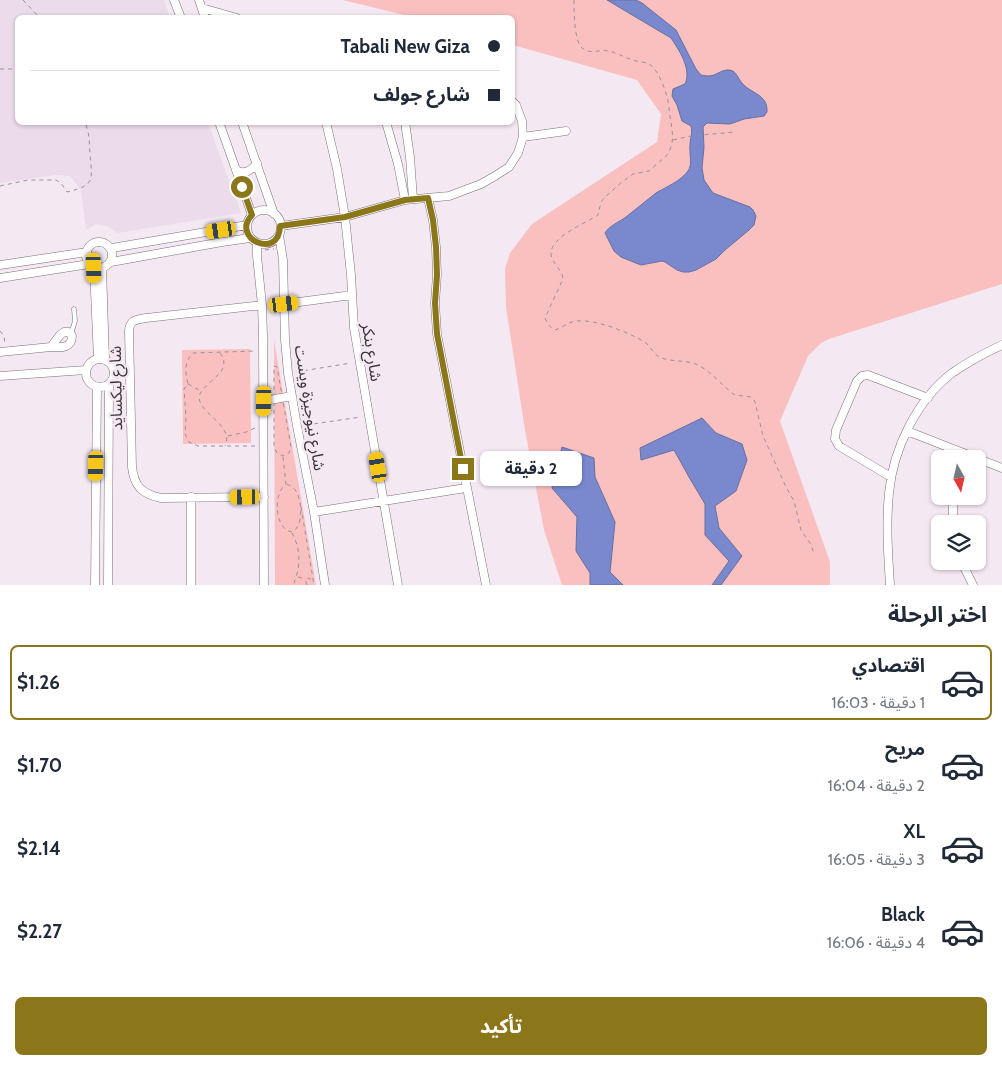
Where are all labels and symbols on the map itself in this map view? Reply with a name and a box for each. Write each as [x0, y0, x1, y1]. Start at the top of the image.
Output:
route start [231, 176, 253, 198]
car [205, 220, 236, 240]
car [85, 253, 102, 283]
car [268, 295, 299, 313]
street label: شارع بنكر [355, 320, 386, 383]
street label: شارع نيوجيزة ويست [288, 344, 329, 473]
street label: شارع ليكسايد [106, 345, 129, 430]
car [256, 386, 271, 416]
north arrow [931, 450, 986, 505]
car [88, 451, 103, 481]
car [368, 451, 387, 483]
callout: 2 دقيقة [480, 452, 583, 486]
route end [452, 458, 474, 480]
car [229, 489, 260, 505]

